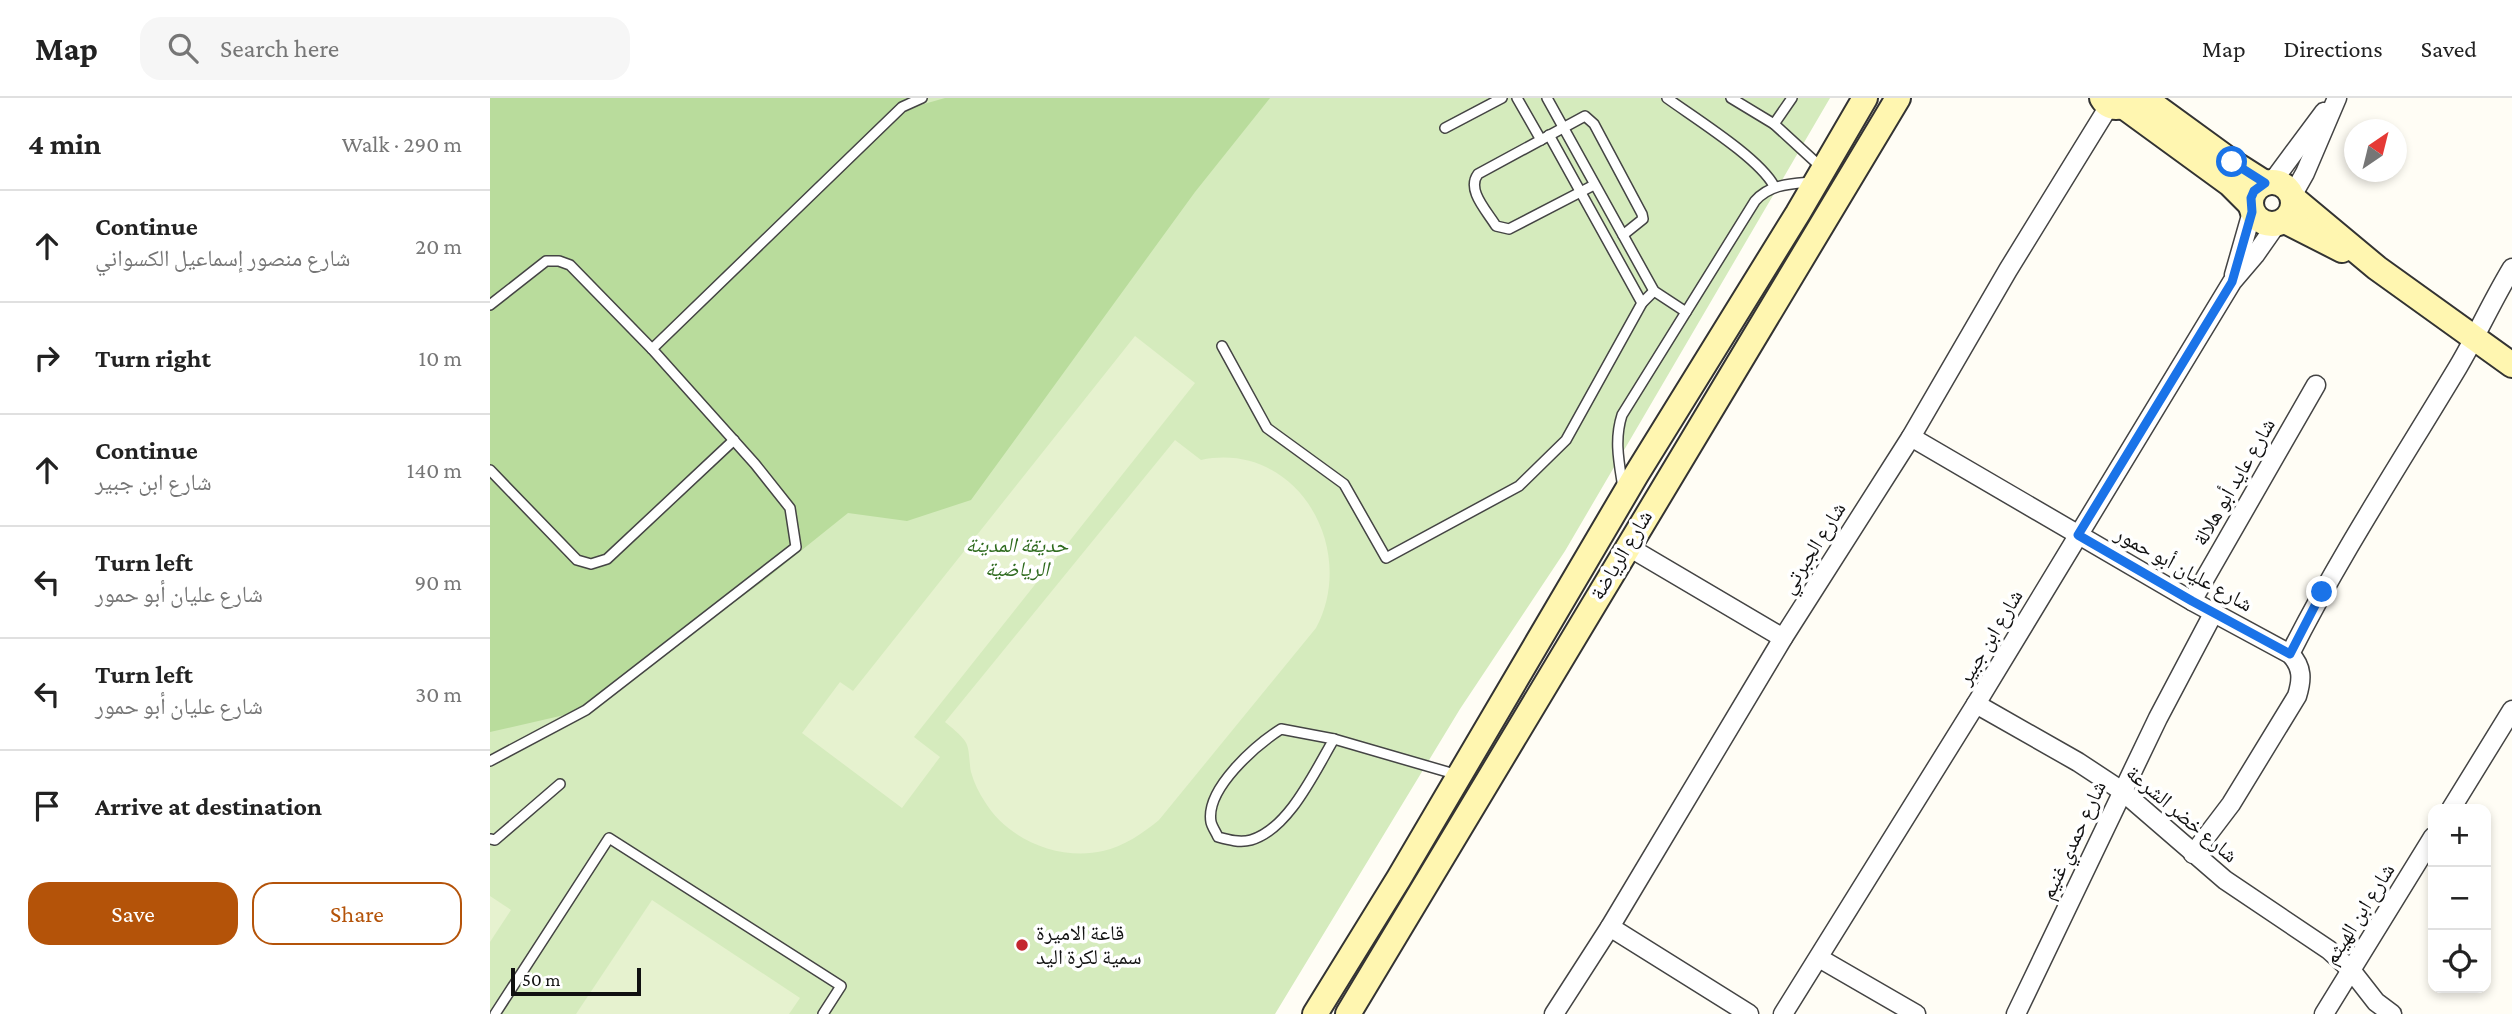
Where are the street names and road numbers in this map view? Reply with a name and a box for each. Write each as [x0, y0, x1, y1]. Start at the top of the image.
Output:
street label: شارع عايد أبو هلالة [2187, 414, 2281, 550]
street label: شارع الجبرتي [1775, 498, 1854, 601]
street label: شارع الرياضة [1585, 506, 1658, 605]
street label: شارع عليان أبو حمور [2110, 520, 2257, 618]
street label: شارع ابن جبير [1952, 585, 2029, 690]
street label: شارع خضر الشرعة [2121, 760, 2243, 868]
street label: شارع حمدي غنيم [2035, 777, 2115, 905]
street label: شارع ابن الهيثم [2318, 859, 2401, 970]

